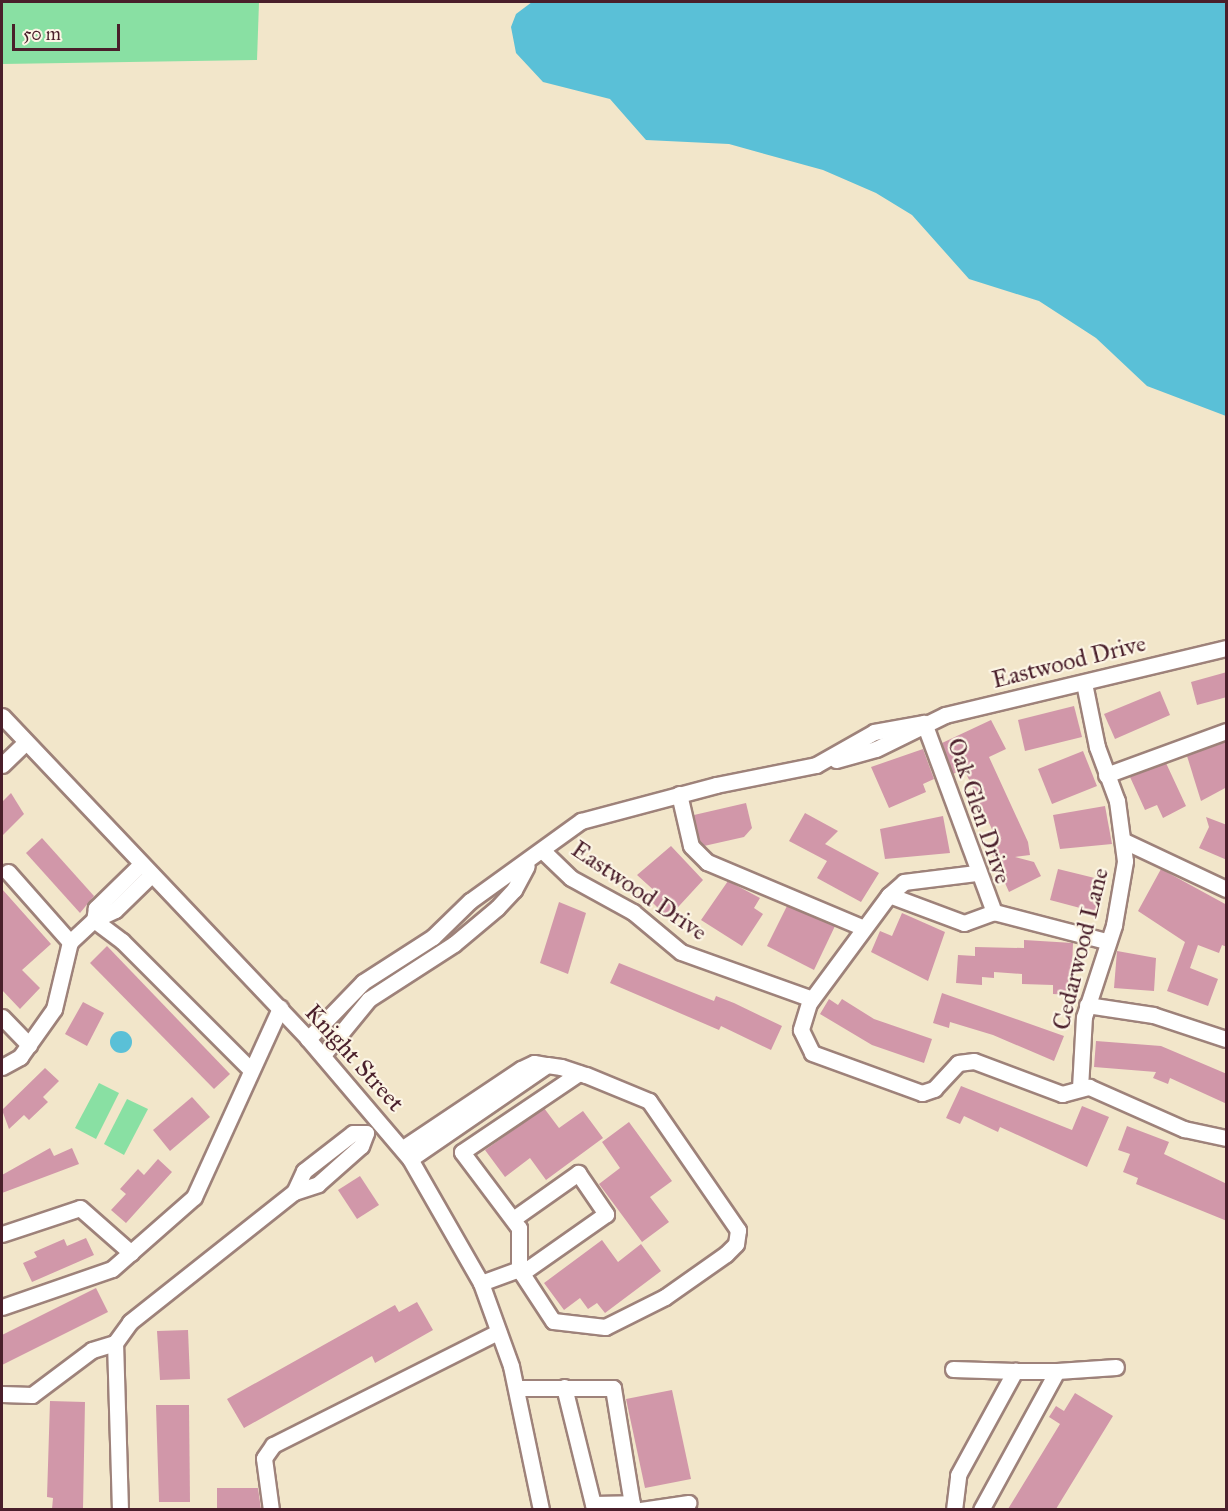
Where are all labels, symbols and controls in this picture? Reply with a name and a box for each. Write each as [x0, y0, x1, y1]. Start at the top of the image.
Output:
scale bar [15, 12, 123, 50]
text: 50 m [23, 23, 61, 45]
street label: Eastwood Drive [989, 629, 1149, 695]
street label: Oak Glen Drive [941, 734, 1017, 888]
street label: Eastwood Drive [566, 835, 712, 947]
street label: Cedarwood Lane [1047, 865, 1115, 1033]
street label: Knight Street [298, 998, 410, 1118]

